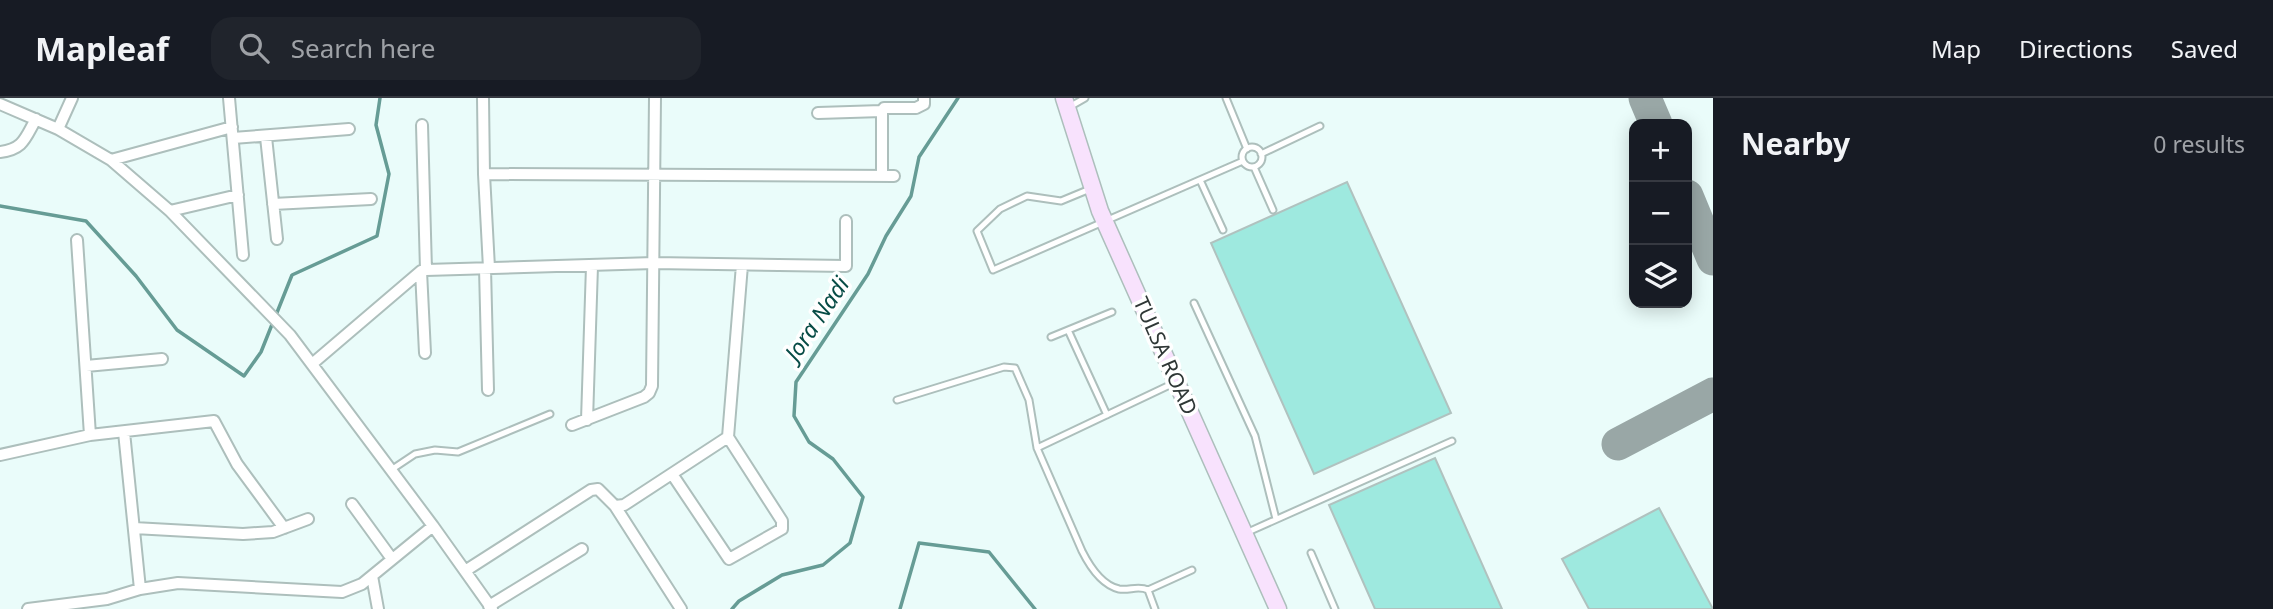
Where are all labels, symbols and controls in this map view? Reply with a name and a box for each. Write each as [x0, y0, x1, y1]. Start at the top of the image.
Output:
search box [211, 17, 701, 80]
text: Mapleaf [35, 26, 169, 71]
icon: search [235, 29, 273, 67]
text: Search here [291, 30, 436, 66]
text: Map [1931, 32, 1981, 65]
text: Directions [2019, 32, 2133, 65]
text: Saved [2171, 32, 2238, 65]
map controls [1629, 119, 1692, 308]
button: + [1629, 119, 1692, 182]
text: Nearby [1741, 123, 1850, 164]
text: 0 results [2153, 128, 2245, 160]
button: − [1629, 182, 1692, 245]
button: layers [1629, 245, 1692, 308]
water label: Jora Nadi [774, 269, 857, 370]
street label: TULSA ROAD [1127, 292, 1204, 419]

